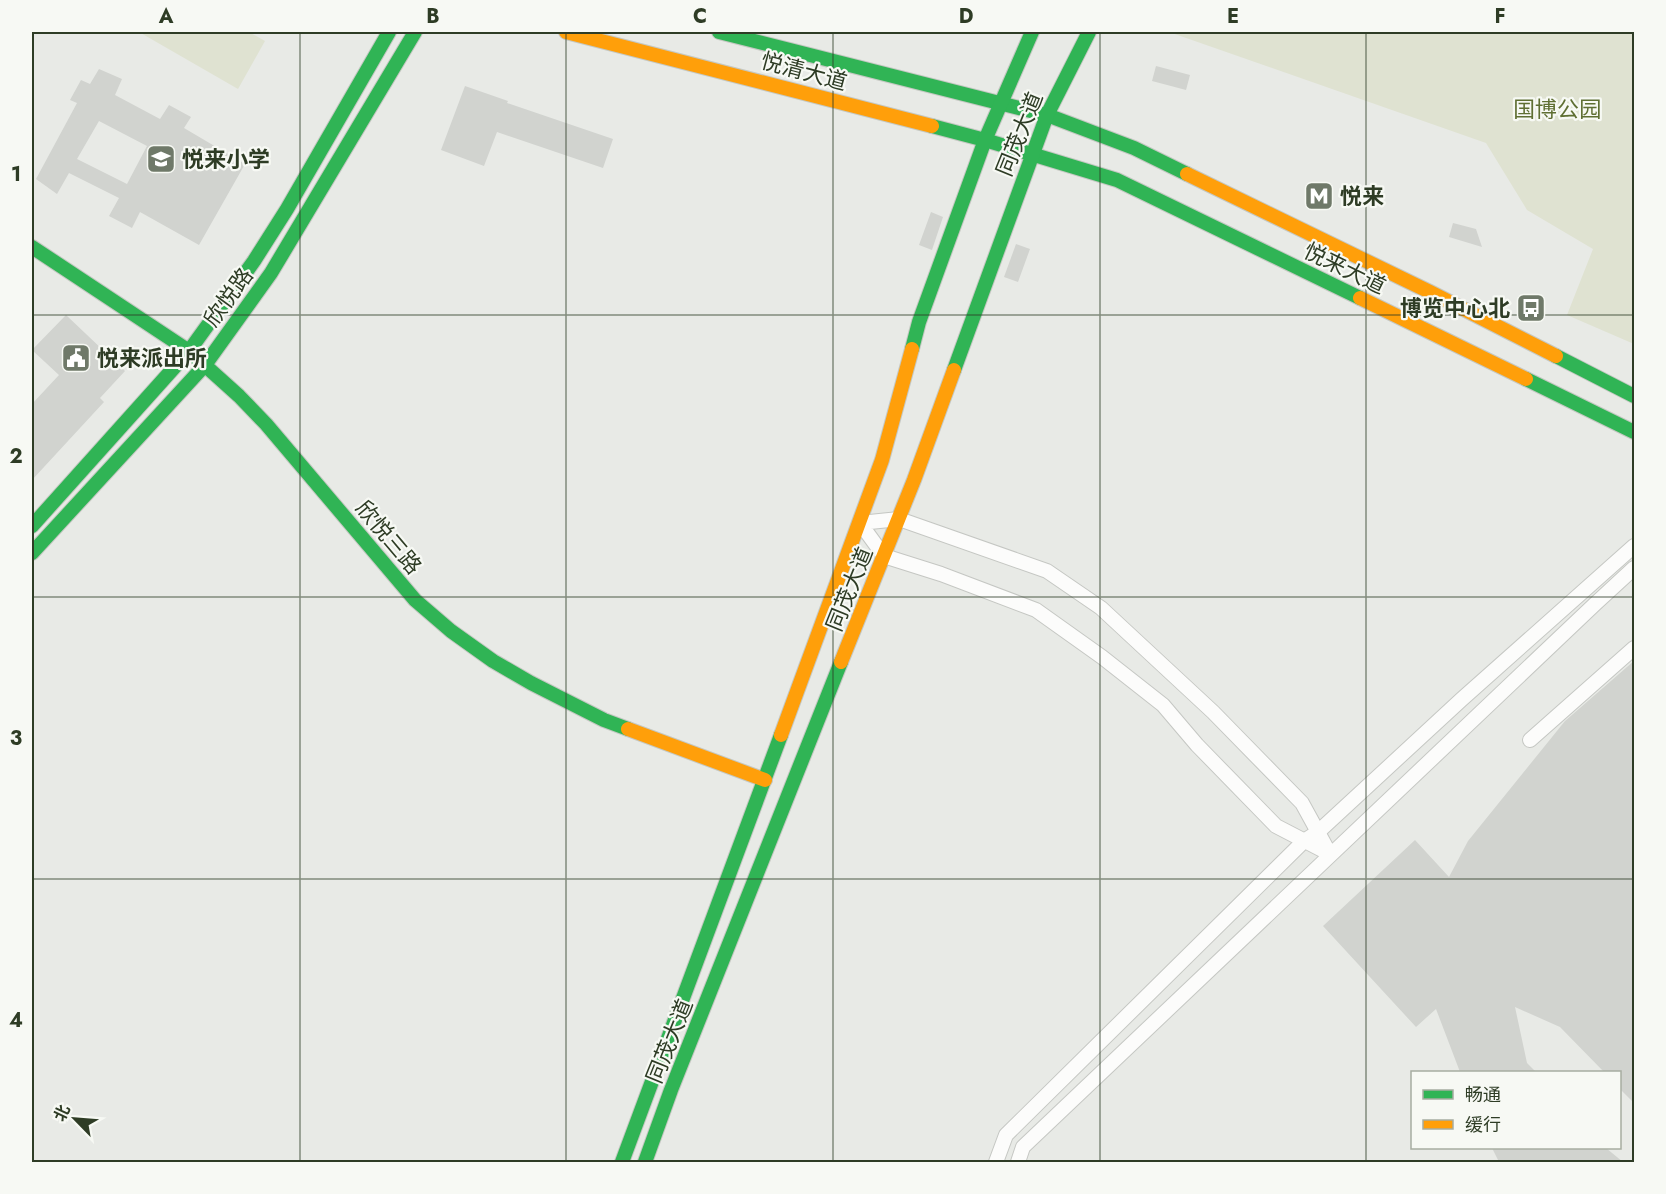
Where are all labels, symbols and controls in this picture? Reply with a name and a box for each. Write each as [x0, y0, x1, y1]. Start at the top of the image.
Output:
text: A [158, 2, 174, 31]
text: B [426, 2, 440, 31]
text: C [693, 2, 707, 31]
text: D [959, 2, 973, 31]
text: E [1227, 2, 1239, 31]
text: F [1494, 2, 1506, 31]
street label: 悦清大道 [757, 44, 851, 98]
street label: 同茂大道 [988, 87, 1050, 181]
park label: 国博公园 [1513, 93, 1601, 125]
school or university icon: 悦来小学 [145, 143, 177, 175]
place label: 悦来小学 [182, 143, 270, 175]
text: 1 [11, 160, 21, 189]
metro station icon: 悦来 [1303, 180, 1335, 212]
place label: 悦来 [1340, 180, 1384, 212]
street label: 悦来大道 [1298, 234, 1392, 302]
street label: 欣悦路 [196, 261, 260, 333]
place label: 博览中心北 [1400, 292, 1510, 324]
bus stop icon: 博览中心北 [1515, 292, 1547, 324]
public building icon: 悦来派出所 [60, 342, 92, 374]
place label: 悦来派出所 [97, 342, 207, 374]
text: 2 [9, 442, 23, 471]
street label: 欣悦三路 [348, 493, 430, 581]
street label: 同茂大道 [818, 542, 880, 636]
text: 3 [10, 724, 22, 753]
street label: 同茂大道 [638, 994, 700, 1088]
text: 4 [9, 1006, 23, 1035]
legend [1411, 1071, 1621, 1149]
text: 畅通 [1465, 1082, 1501, 1108]
north arrow [45, 1089, 105, 1149]
text: 北 [48, 1101, 76, 1125]
text: 缓行 [1465, 1112, 1501, 1138]

